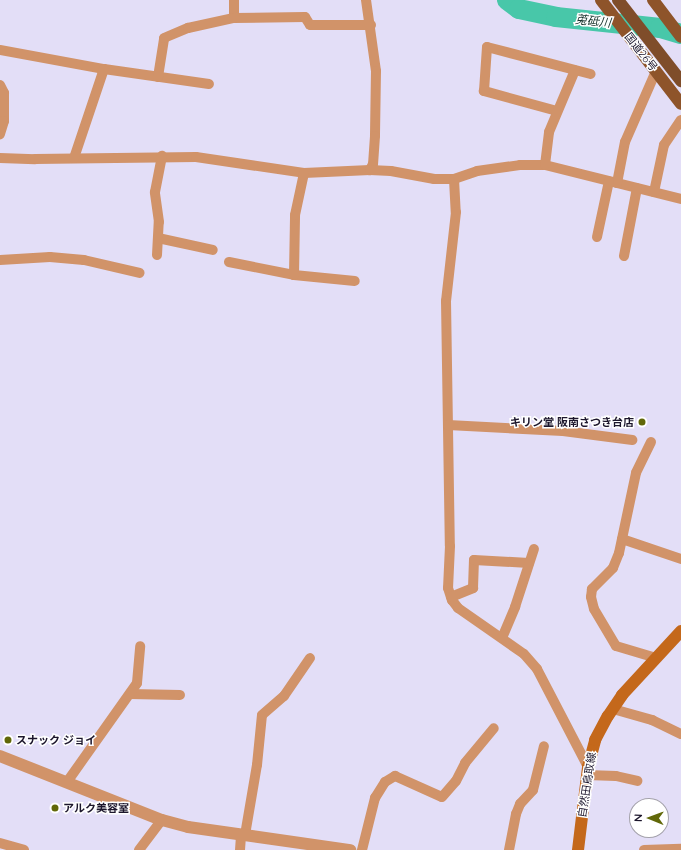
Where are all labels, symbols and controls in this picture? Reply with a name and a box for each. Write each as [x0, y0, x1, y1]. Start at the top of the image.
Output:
water label: 莵砥川 [574, 12, 612, 30]
street label: 国道26号 [622, 30, 660, 74]
place label: キリン堂 阪南さつき台店 [510, 415, 634, 429]
marker: キリン堂 阪南さつき台店 [637, 417, 647, 427]
place label: スナック ジョイ [16, 733, 96, 747]
marker: スナック ジョイ [3, 735, 13, 745]
street label: 自然田鳥取線 [575, 751, 599, 819]
north arrow [629, 798, 669, 838]
place label: アルク美容室 [63, 801, 129, 815]
marker: アルク美容室 [50, 803, 60, 813]
text: N [631, 814, 645, 822]

